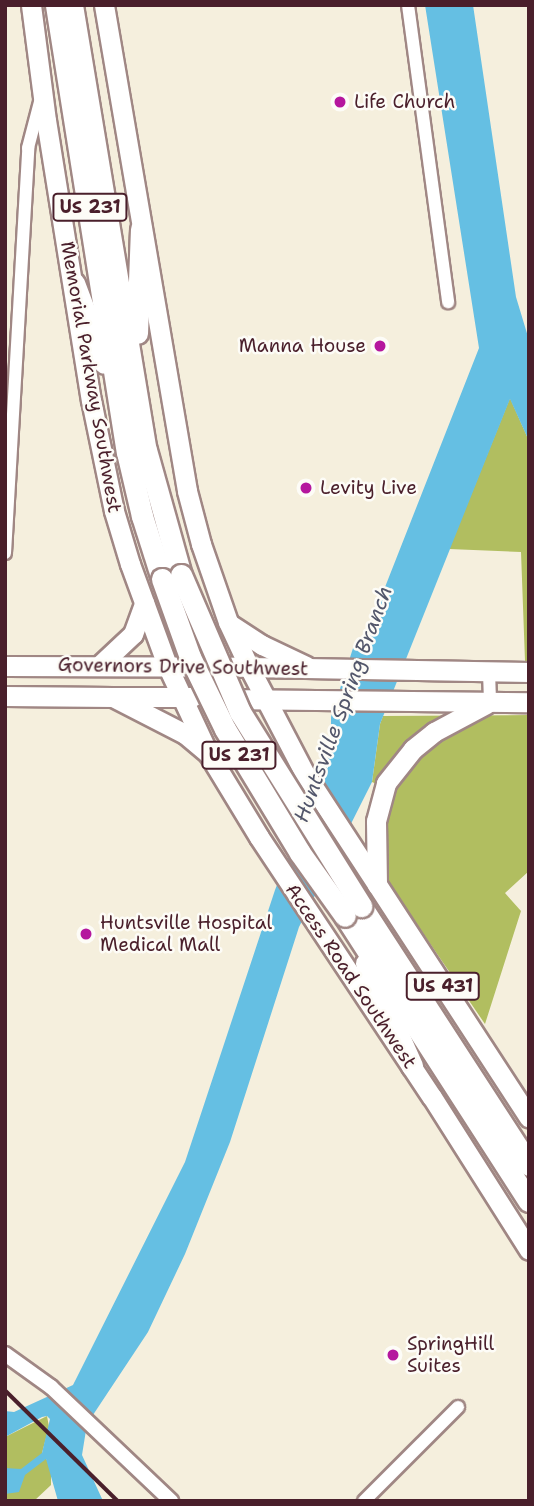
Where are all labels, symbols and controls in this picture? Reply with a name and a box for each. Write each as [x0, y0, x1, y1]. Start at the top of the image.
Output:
place label: Life Church [354, 91, 455, 113]
marker: Life Church [332, 94, 348, 110]
road number: US 231 [52, 192, 128, 222]
street label: Memorial Parkway Southwest [56, 239, 126, 515]
place label: Manna House [239, 335, 366, 357]
marker: Manna House [372, 338, 388, 354]
place label: Levity Live [320, 477, 417, 499]
marker: Levity Live [298, 480, 314, 496]
water label: Huntsville Spring Branch [288, 582, 398, 826]
street label: Governors Drive Southwest [58, 653, 308, 681]
road number: US 231 [201, 740, 278, 770]
street label: Access Road Southwest [281, 879, 421, 1073]
place label: Huntsville Hospital Medical Mall [100, 912, 272, 956]
marker: Huntsville Hospital Medical Mall [78, 926, 94, 942]
road number: US 431 [404, 972, 481, 1001]
place label: SpringHill Suites [407, 1333, 494, 1377]
marker: SpringHill Suites [385, 1347, 401, 1363]

